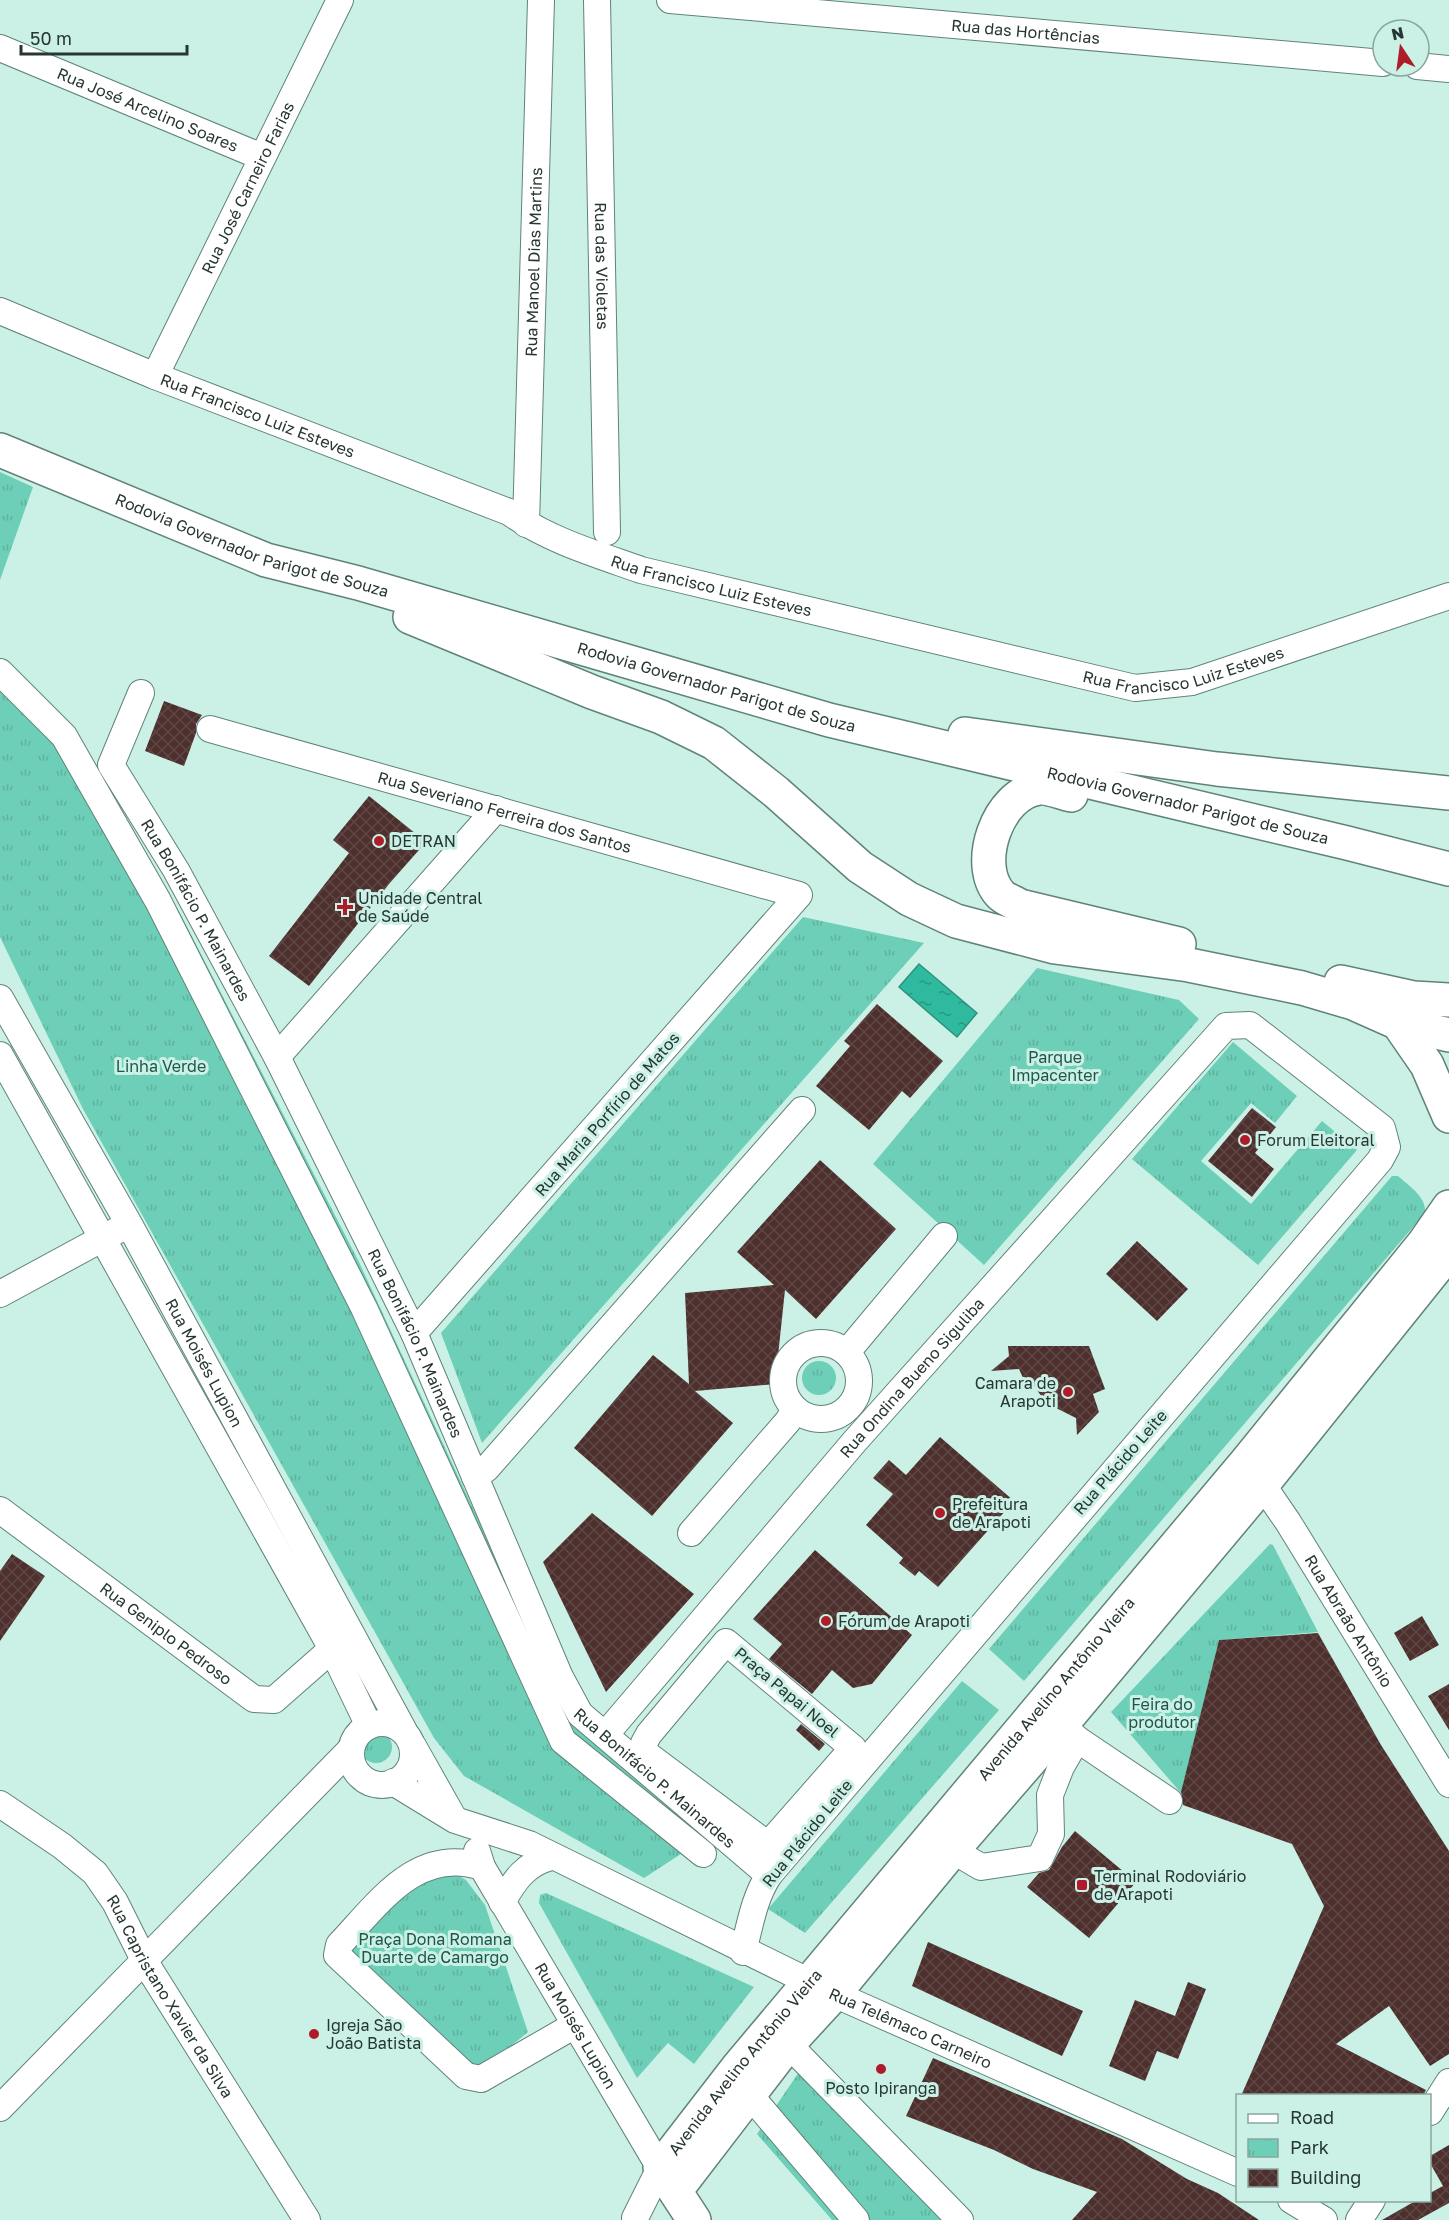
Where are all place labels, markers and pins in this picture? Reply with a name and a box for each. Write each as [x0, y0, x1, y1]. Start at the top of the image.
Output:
place label: DETRAN [391, 831, 456, 851]
marker: DETRAN [372, 834, 386, 848]
place label: Unidade Central de Saúde [358, 888, 482, 926]
marker: Unidade Central de Saúde [336, 898, 354, 916]
place label: Forum Eleitoral [1257, 1130, 1375, 1150]
marker: Forum Eleitoral [1238, 1133, 1252, 1147]
place label: Camara de Arapoti [975, 1373, 1056, 1411]
marker: Camara de Arapoti [1061, 1385, 1075, 1399]
place label: Prefeitura de Arapoti [952, 1494, 1031, 1532]
marker: Prefeitura de Arapoti [933, 1506, 947, 1520]
place label: Fórum de Arapoti [838, 1611, 970, 1631]
marker: Fórum de Arapoti [819, 1614, 833, 1628]
place label: Terminal Rodoviário de Arapoti [1094, 1866, 1246, 1904]
marker: Terminal Rodoviário de Arapoti [1075, 1878, 1089, 1892]
place label: Igreja São João Batista [326, 2015, 421, 2053]
marker: Igreja São João Batista [307, 2027, 321, 2041]
marker: Posto Ipiranga [874, 2062, 888, 2076]
place label: Posto Ipiranga [825, 2078, 937, 2098]

